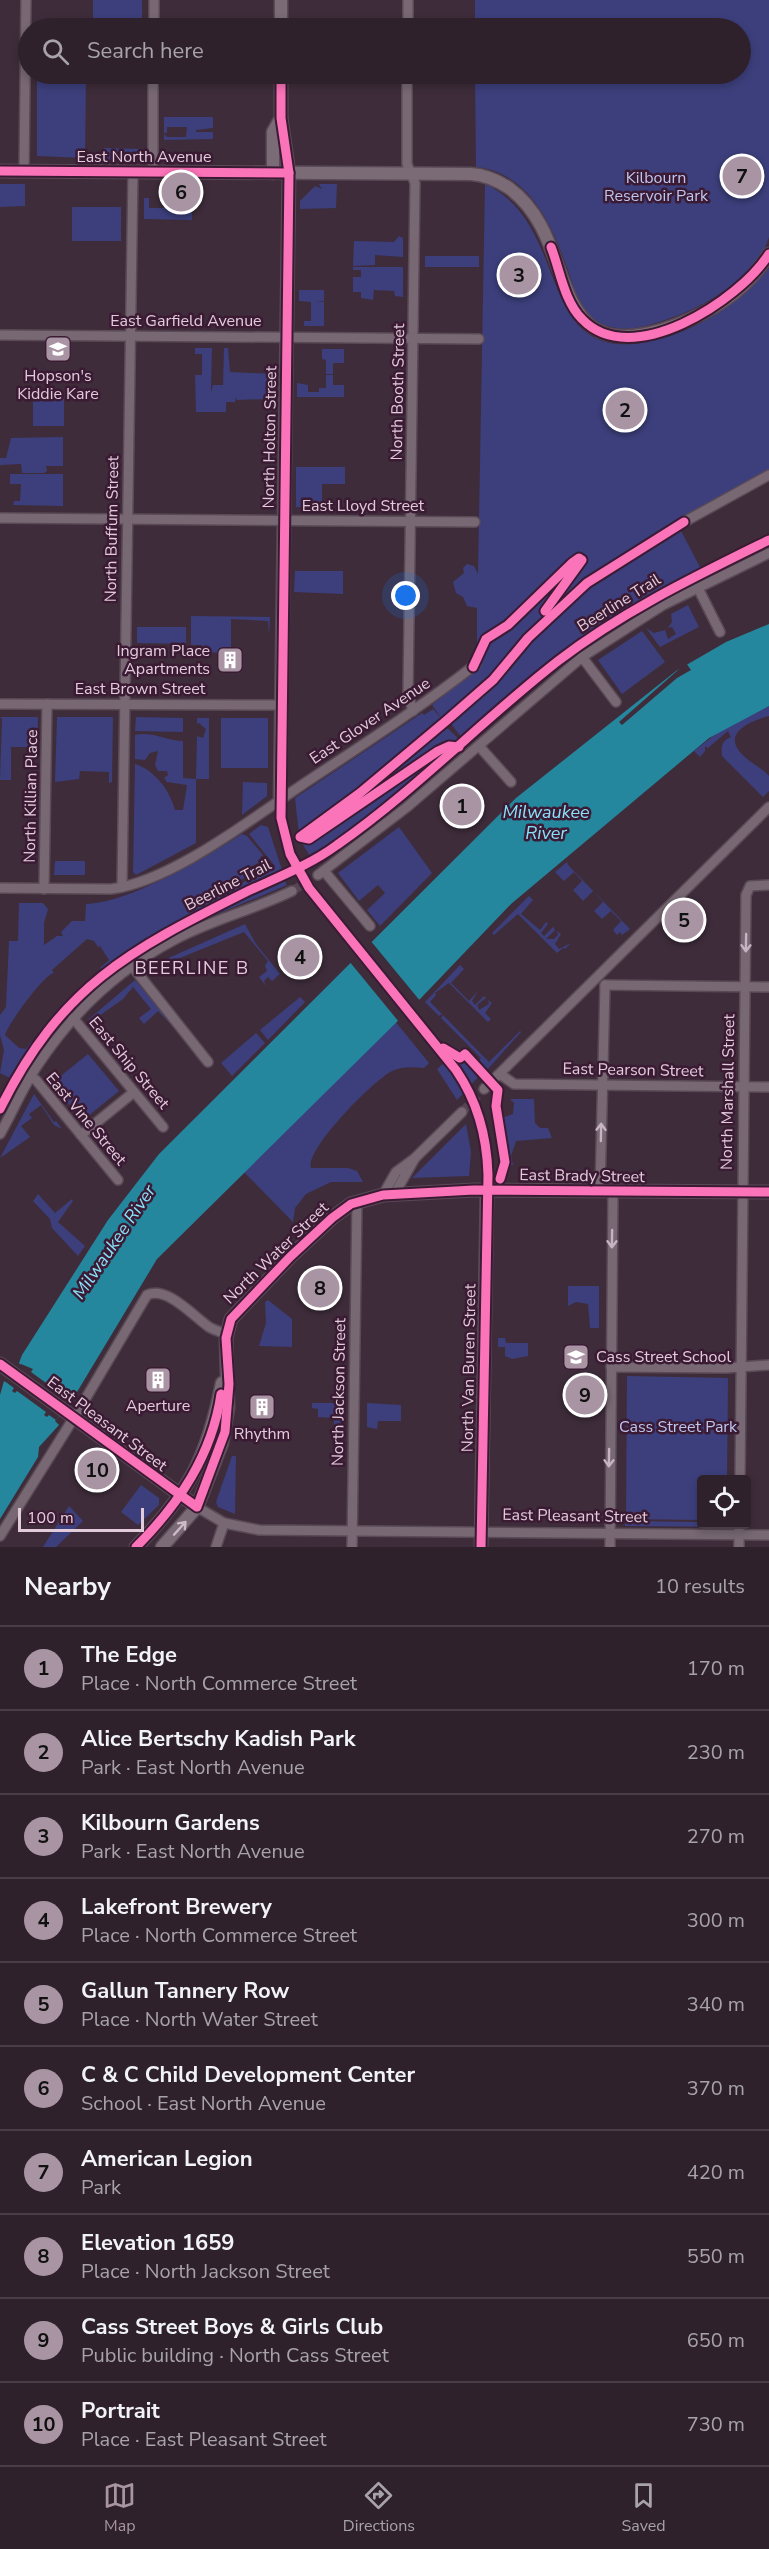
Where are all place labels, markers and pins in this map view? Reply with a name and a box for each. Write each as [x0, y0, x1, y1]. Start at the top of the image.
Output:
pin: 7 [722, 154, 762, 198]
pin: 6 [162, 170, 201, 214]
pin: 3 [500, 252, 538, 298]
school or university icon: Hopson's Kiddie Kare [43, 334, 73, 364]
place label: Hopson's Kiddie Kare [17, 365, 99, 405]
pin: 2 [606, 388, 644, 432]
place label: Ingram Place Apartments [116, 640, 210, 680]
building icon: Ingram Place Apartments [215, 645, 245, 675]
pin: 1 [442, 784, 482, 828]
pin: 5 [664, 898, 704, 942]
pin: 4 [280, 934, 320, 980]
pin: 8 [300, 1266, 340, 1310]
school or university icon: Cass Street School [561, 1342, 591, 1372]
place label: Cass Street School [596, 1346, 731, 1368]
building icon: Aperture [143, 1365, 173, 1395]
pin: 9 [566, 1372, 604, 1418]
building icon: Rhythm [247, 1392, 277, 1422]
place label: Aperture [126, 1395, 190, 1417]
place label: Rhythm [234, 1423, 290, 1445]
pin: 10 [78, 1448, 116, 1492]

